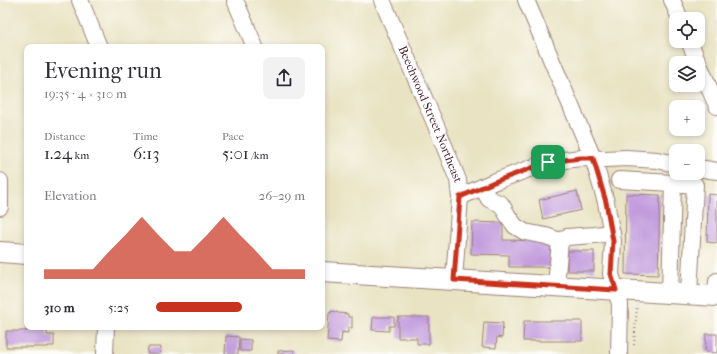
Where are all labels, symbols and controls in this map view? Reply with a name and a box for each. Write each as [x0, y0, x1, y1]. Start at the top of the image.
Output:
map controls [669, 12, 705, 180]
button: locate [669, 12, 705, 48]
street label: Beechwood Street Northeast [395, 44, 466, 185]
button: layers [669, 56, 705, 92]
button: share [263, 57, 305, 99]
text: Evening run [44, 58, 162, 84]
text: 19:35 · 4 × 310 m [44, 86, 127, 101]
button: + [669, 100, 705, 136]
text: Distance [44, 130, 85, 143]
text: Time [133, 130, 158, 143]
text: Pace [222, 130, 244, 143]
text: 1.24 [44, 143, 72, 163]
text: 6:13 [133, 143, 159, 163]
text: 5:01 [222, 143, 249, 163]
button: − [669, 144, 705, 180]
pin [531, 145, 565, 179]
text: km [72, 149, 89, 162]
text: /km [249, 149, 269, 162]
icon: arrive [537, 151, 559, 173]
text: Elevation [44, 188, 97, 203]
text: 26–29 m [259, 188, 305, 203]
text: 310 m [44, 300, 75, 315]
text: 5:25 [108, 300, 129, 315]

